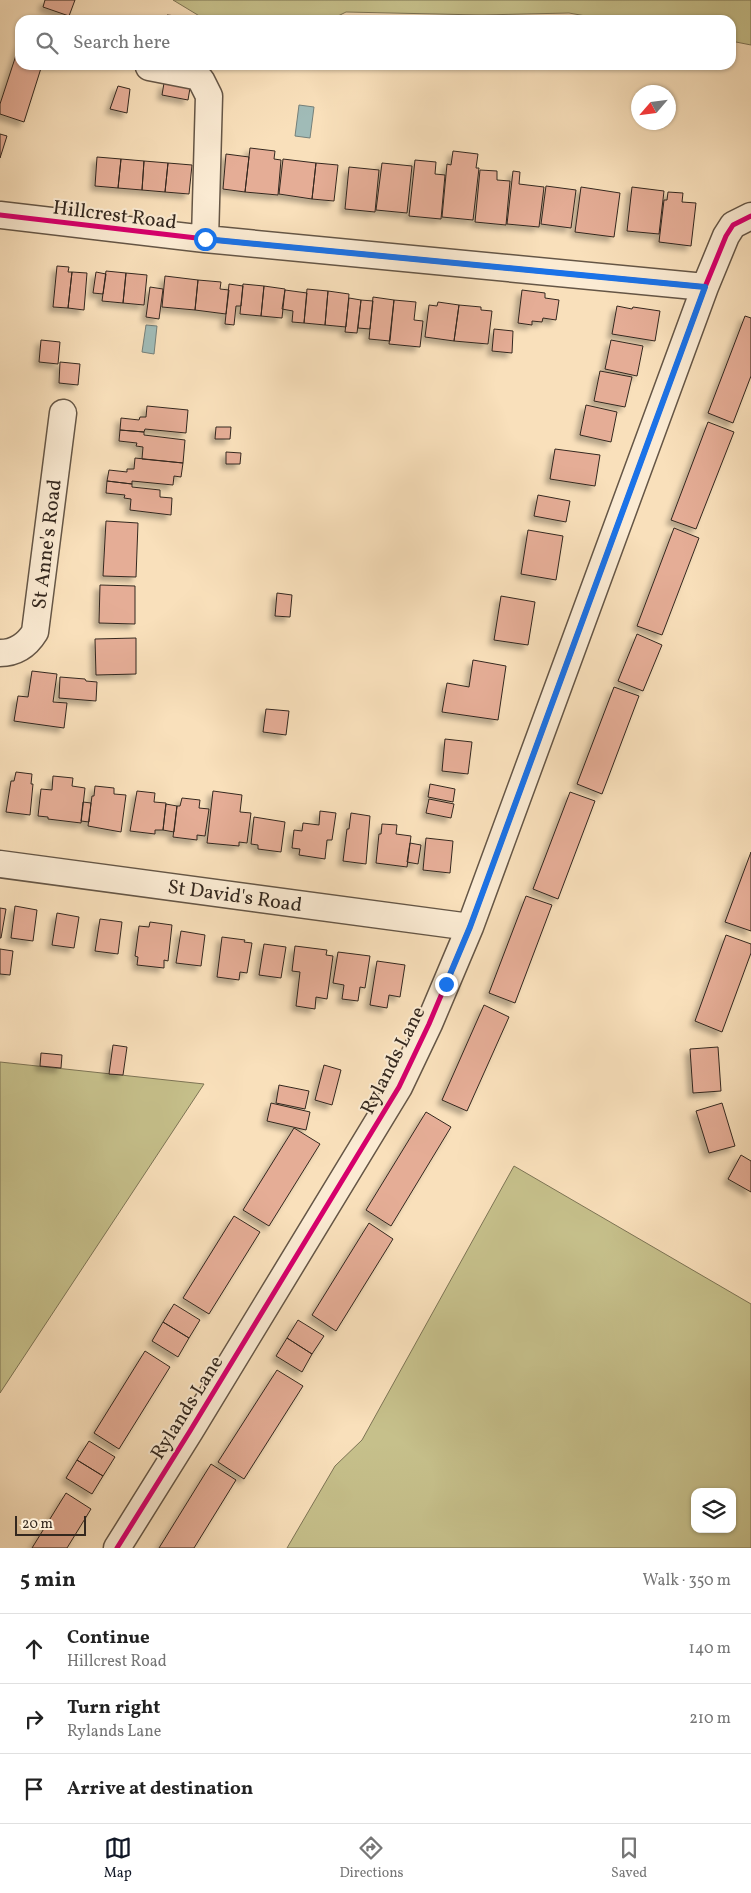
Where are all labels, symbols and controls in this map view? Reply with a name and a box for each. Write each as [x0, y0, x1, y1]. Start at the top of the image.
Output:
search box [15, 15, 736, 70]
icon: search [33, 29, 61, 57]
text: Search here [73, 30, 170, 56]
north arrow [631, 85, 676, 130]
street label: Hillcrest Road [51, 194, 178, 237]
route start [194, 228, 217, 251]
street label: St Anne's Road [26, 478, 70, 611]
street label: St David's Road [166, 874, 304, 920]
route end [435, 973, 458, 996]
street label: Rylands Lane [355, 1002, 433, 1120]
street label: Rylands Lane [145, 1351, 231, 1466]
map controls [691, 1488, 736, 1533]
button: layers [691, 1488, 736, 1533]
scale bar [15, 1513, 86, 1536]
text: 20 m [22, 1515, 53, 1534]
text: 5 min [20, 1566, 76, 1595]
text: Walk · 350 m [643, 1570, 731, 1592]
text: Continue [67, 1625, 150, 1651]
icon: ahead [20, 1635, 48, 1663]
text: 140 m [689, 1638, 731, 1660]
text: Hillcrest Road [67, 1651, 167, 1673]
text: Turn right [67, 1695, 160, 1721]
icon: right [20, 1705, 48, 1733]
text: 210 m [689, 1708, 731, 1730]
text: Rylands Lane [67, 1721, 161, 1743]
icon: arrive [20, 1775, 48, 1803]
text: Arrive at destination [67, 1776, 253, 1802]
tab: Map [104, 1834, 132, 1883]
tab: Directions [339, 1834, 404, 1883]
tab: Saved [611, 1834, 647, 1883]

